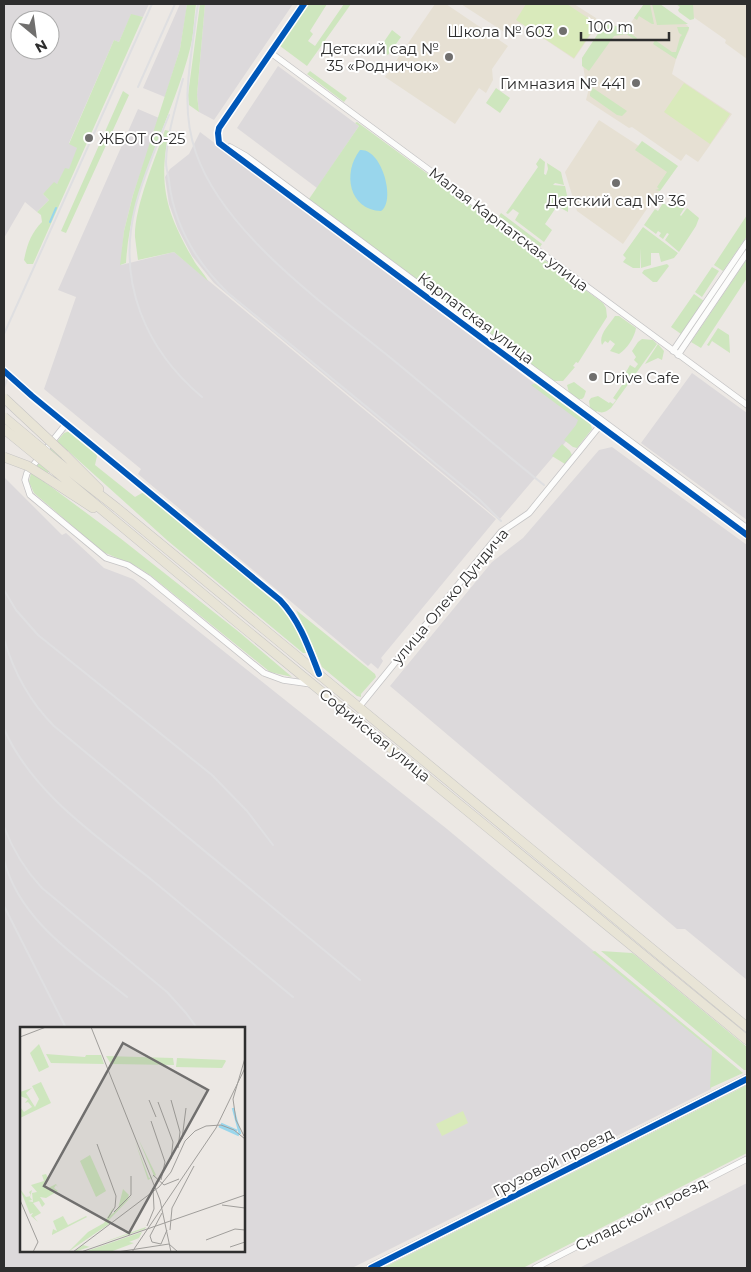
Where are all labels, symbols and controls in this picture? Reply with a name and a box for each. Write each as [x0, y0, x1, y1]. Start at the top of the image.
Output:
north arrow [10, 10, 60, 60]
scale bar [581, 10, 668, 42]
text: 100 m [588, 17, 633, 36]
place label: Школа № 603 [447, 22, 553, 41]
marker: Школа № 603 [557, 25, 569, 37]
text: N [32, 36, 51, 57]
place label: Детский сад № 35 «Родничок» [321, 39, 439, 75]
marker: Детский сад № 35 «Родничок» [443, 51, 455, 63]
place label: Гимназия № 441 [500, 74, 626, 93]
marker: Гимназия № 441 [630, 77, 642, 89]
place label: ЖБОТ О-25 [99, 129, 186, 148]
marker: ЖБОТ О-25 [83, 132, 95, 144]
street label: Малая Карпатская улица [425, 163, 593, 295]
marker: Детский сад № 36 [610, 177, 622, 189]
place label: Детский сад № 36 [546, 191, 686, 210]
street label: Карпатская улица [414, 268, 538, 368]
place label: Drive Cafe [603, 368, 680, 387]
marker: Drive Cafe [587, 371, 599, 383]
street label: улица Олеко Дундича [387, 524, 512, 669]
street label: Софийская улица [315, 684, 435, 786]
inset map [20, 1027, 245, 1252]
street label: Грузовой проезд [490, 1123, 617, 1201]
street label: Складской проезд [572, 1172, 710, 1255]

